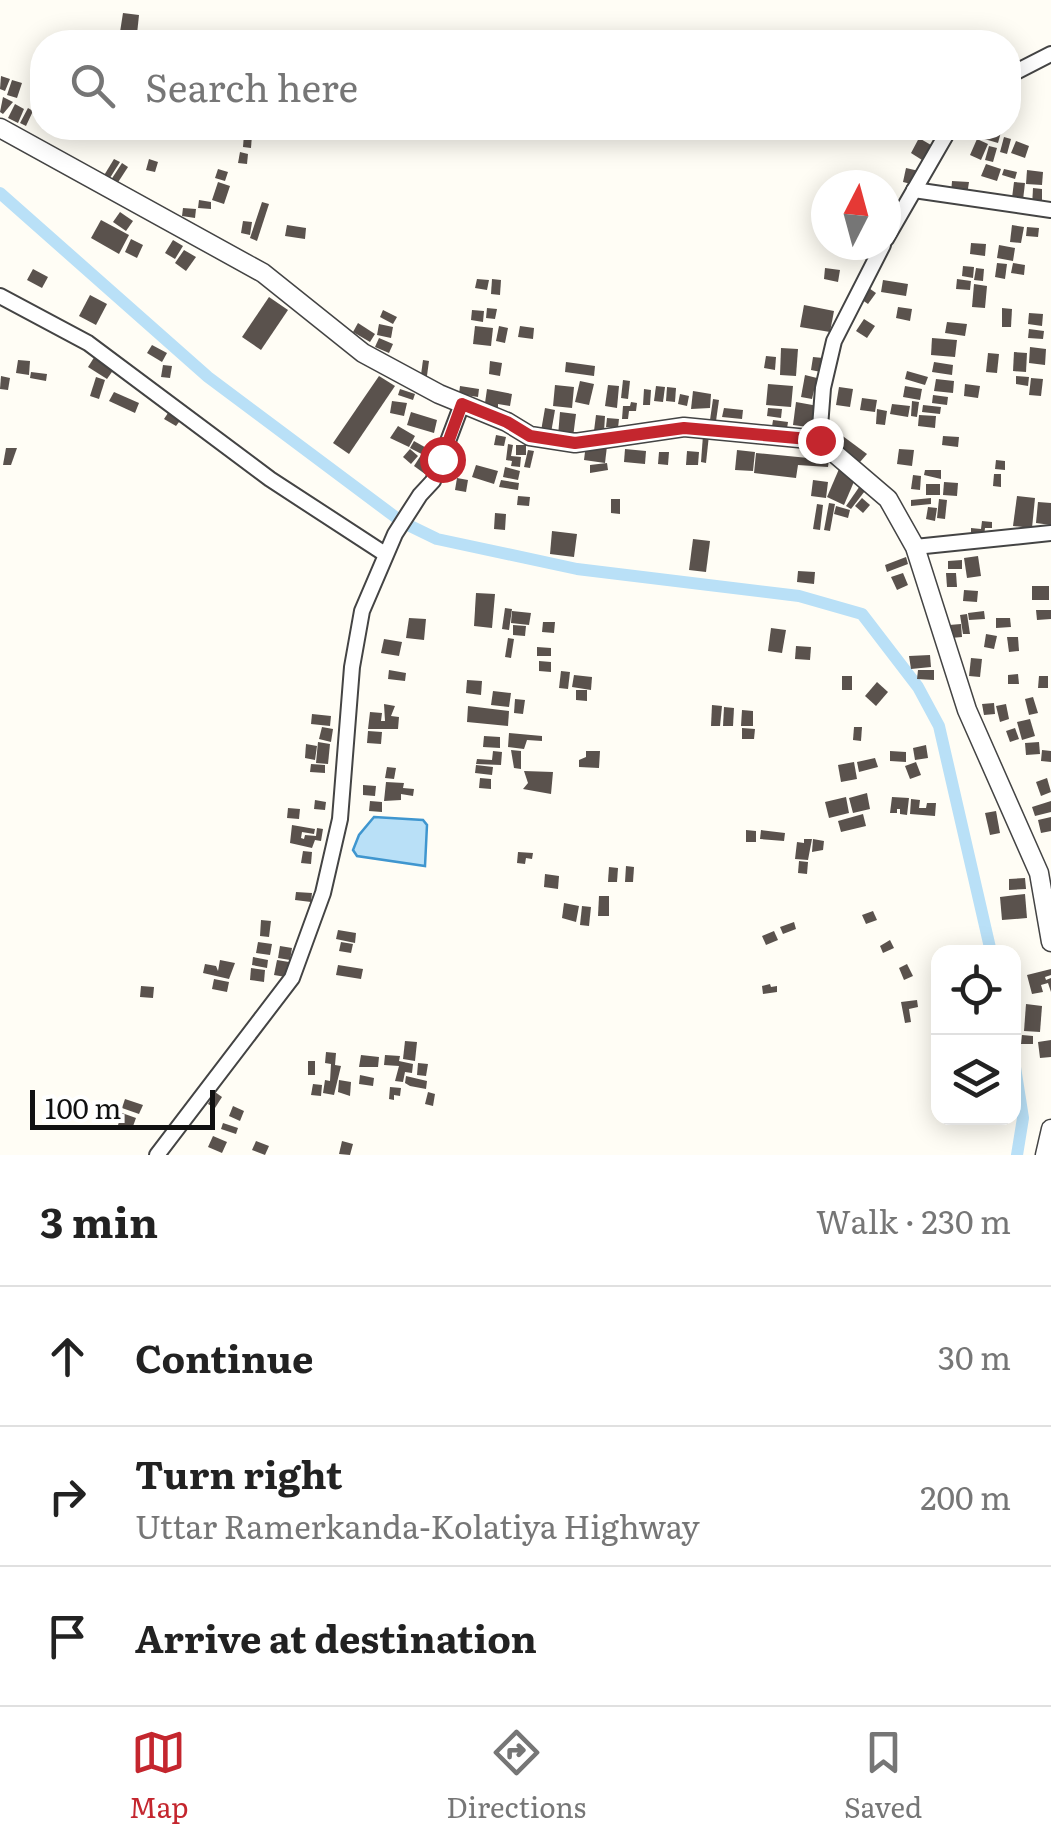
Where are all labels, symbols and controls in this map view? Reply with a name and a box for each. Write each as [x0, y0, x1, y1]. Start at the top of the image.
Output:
search box [30, 30, 1021, 140]
text: Search here [145, 57, 358, 114]
icon: search [65, 58, 120, 113]
north arrow [811, 170, 901, 260]
route end [798, 418, 844, 464]
route start [420, 437, 466, 483]
map controls [931, 945, 1021, 1125]
button: locate [931, 945, 1021, 1035]
button: layers [931, 1035, 1021, 1125]
scale bar [30, 1085, 215, 1130]
text: 100 m [45, 1086, 122, 1128]
text: 3 min [40, 1189, 158, 1251]
text: Walk · 230 m [816, 1196, 1011, 1244]
text: Continue [135, 1328, 313, 1385]
icon: ahead [40, 1329, 95, 1384]
text: 30 m [938, 1332, 1011, 1380]
text: Turn right [135, 1444, 342, 1501]
icon: right [40, 1469, 95, 1524]
text: 200 m [920, 1472, 1011, 1520]
text: Uttar Ramerkanda-Kolatiya Highway [135, 1501, 700, 1549]
text: Arrive at destination [135, 1608, 537, 1665]
icon: arrive [40, 1609, 95, 1664]
tab: Map [129, 1725, 189, 1827]
tab: Directions [446, 1725, 586, 1827]
tab: Saved [844, 1725, 922, 1827]

